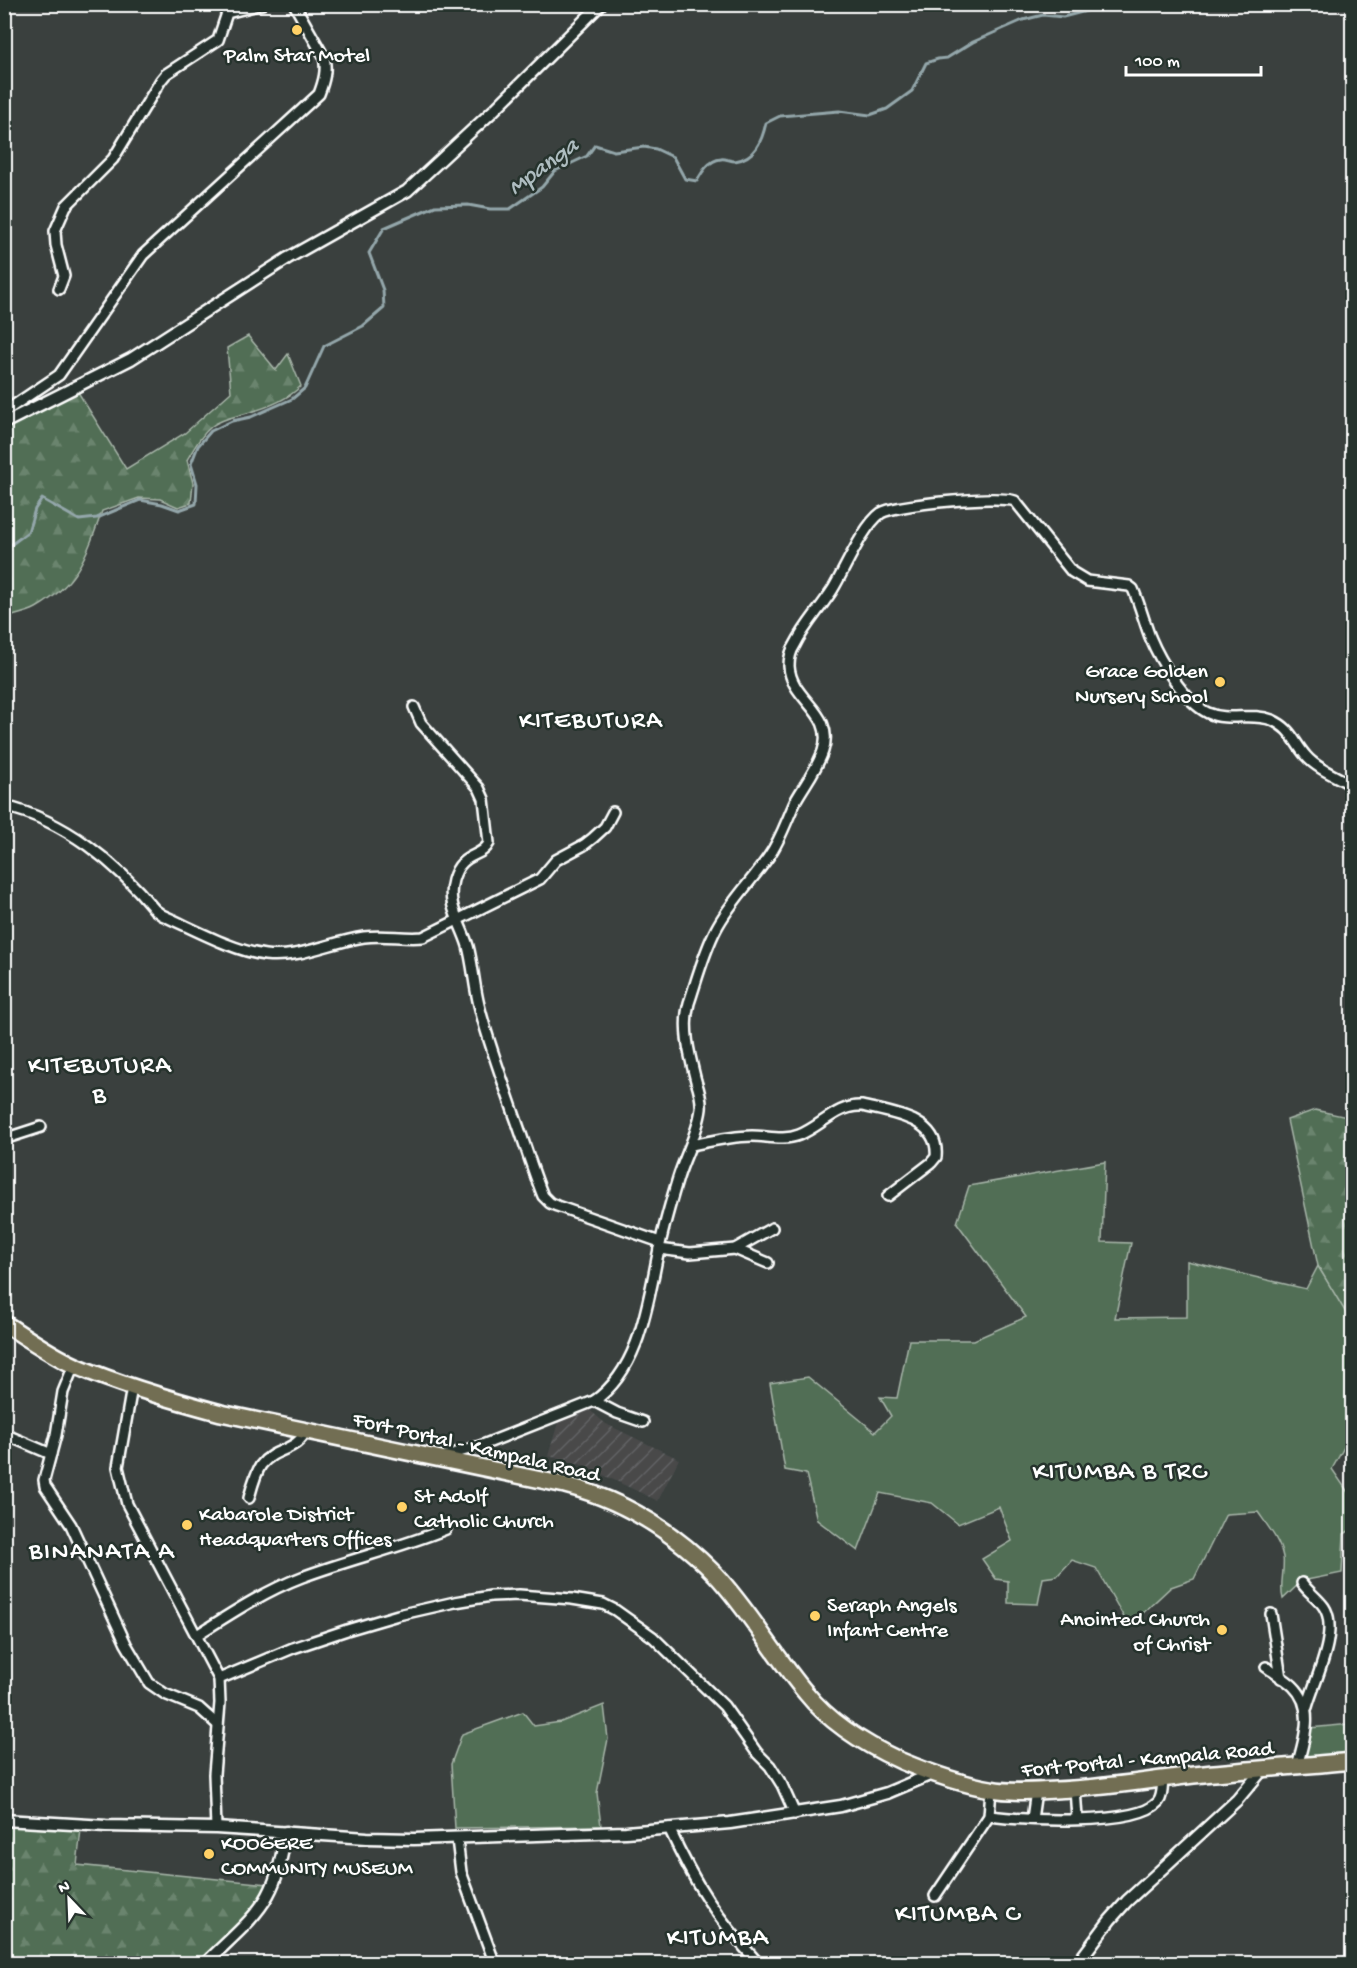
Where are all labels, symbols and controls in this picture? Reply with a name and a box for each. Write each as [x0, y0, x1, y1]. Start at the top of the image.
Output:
marker: Palm Star Motel [290, 23, 304, 37]
scale bar [1126, 39, 1261, 77]
place label: Palm Star Motel [223, 44, 370, 70]
text: 100 m [1134, 52, 1180, 73]
water label: Mpanga [503, 132, 586, 203]
place label: Grace Golden Nursery School [1075, 660, 1209, 711]
marker: Grace Golden Nursery School [1213, 675, 1227, 689]
district label: KITEBUTURA [519, 707, 663, 738]
district label: KITEBUTURA B [28, 1052, 172, 1113]
street label: Fort Portal - Kampala Road [349, 1408, 604, 1490]
district label: KITUMBA B TRC [1032, 1458, 1208, 1489]
place label: St Adolf Catholic Church [414, 1485, 554, 1536]
marker: St Adolf Catholic Church [395, 1500, 409, 1514]
place label: Kabarole District Headquarters Offices [199, 1503, 392, 1554]
marker: Kabarole District Headquarters Offices [180, 1518, 194, 1532]
district label: BINANATA A [28, 1538, 175, 1569]
place label: Seraph Angels Infant Centre [827, 1594, 958, 1645]
place label: Anointed Church of Christ [1060, 1608, 1212, 1659]
marker: Seraph Angels Infant Centre [808, 1609, 822, 1623]
marker: Anointed Church of Christ [1215, 1623, 1229, 1637]
street label: Fort Portal - Kampala Road [1019, 1737, 1276, 1785]
place label: KOOGERE COMMUNITY MUSEUM [221, 1832, 413, 1883]
marker: KOOGERE COMMUNITY MUSEUM [202, 1847, 216, 1861]
north arrow [39, 1869, 99, 1929]
text: N [56, 1877, 74, 1899]
district label: KITUMBA C [895, 1900, 1021, 1931]
district label: KITUMBA [667, 1924, 770, 1955]

